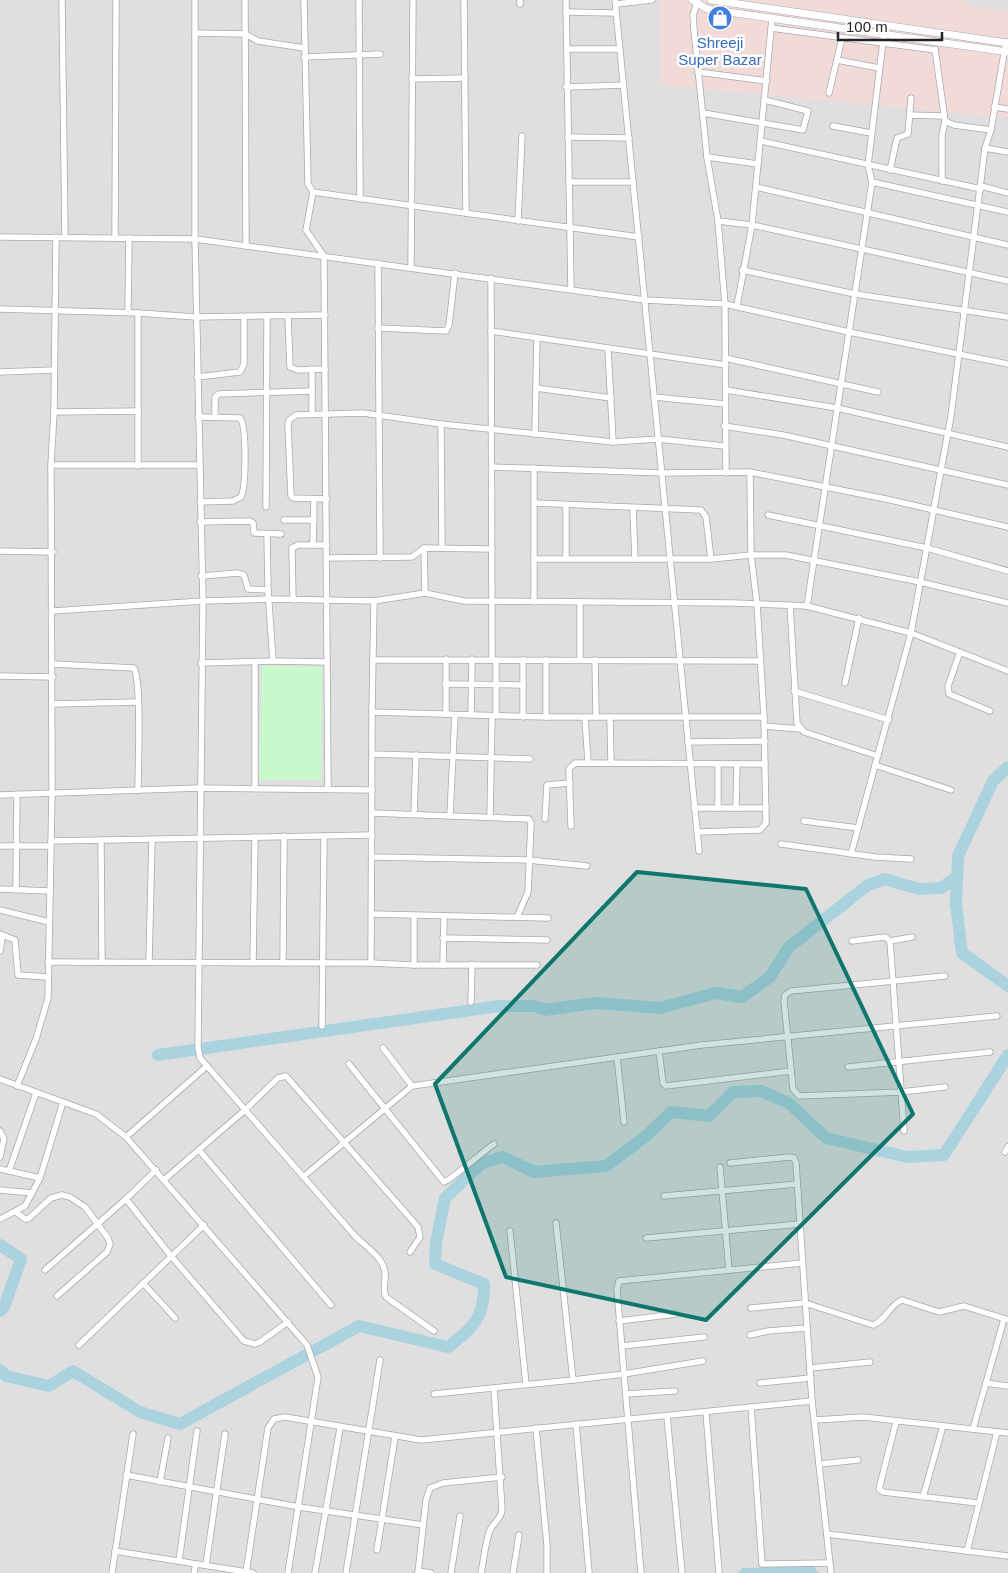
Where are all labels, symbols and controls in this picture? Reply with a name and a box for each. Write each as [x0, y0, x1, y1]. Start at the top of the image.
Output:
shop icon: Shreeji Super Bazar [707, 5, 733, 31]
scale bar [838, 10, 942, 42]
text: 100 m [846, 18, 888, 35]
place label: Shreeji Super Bazar [678, 34, 762, 68]

